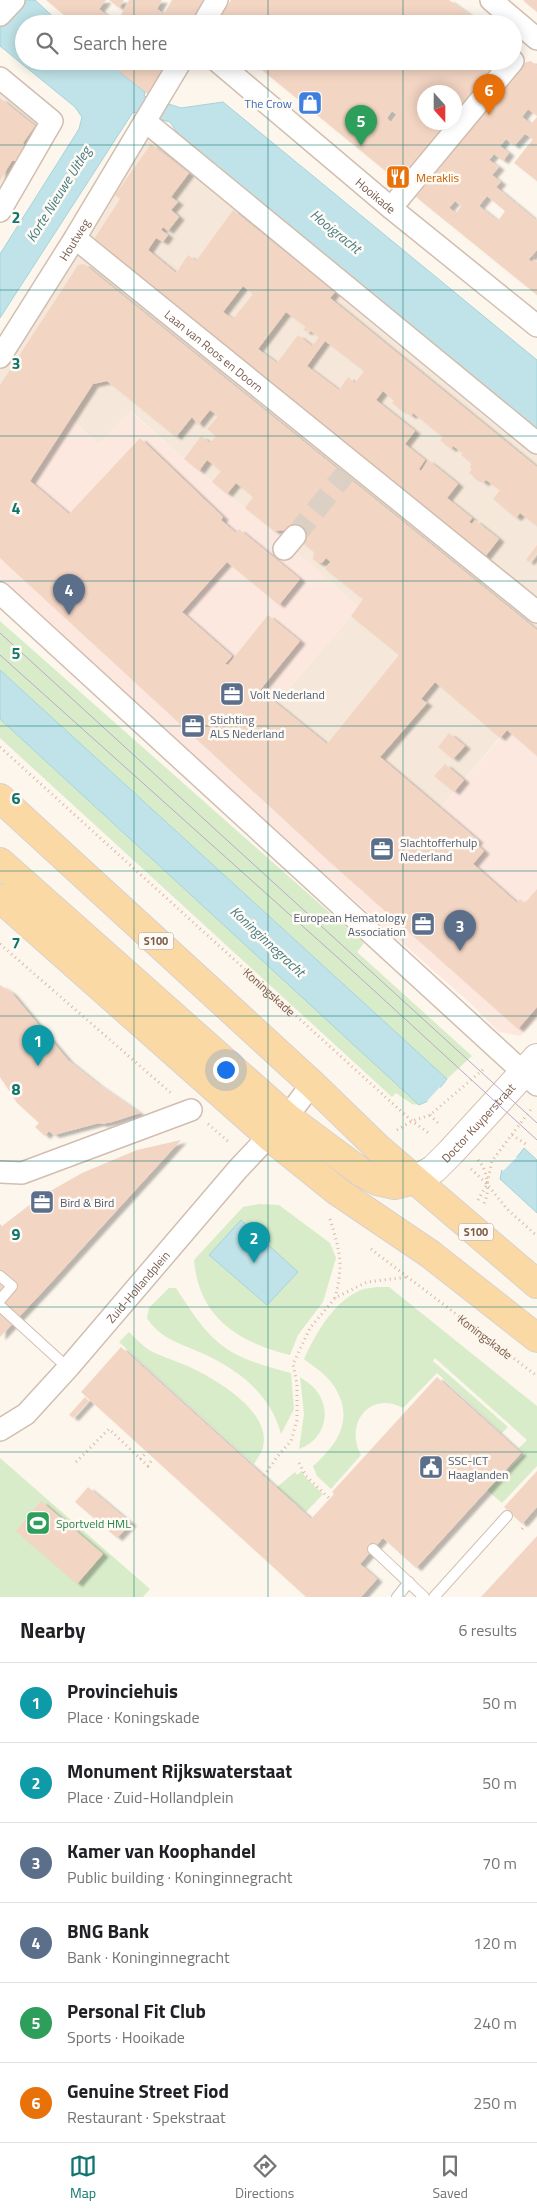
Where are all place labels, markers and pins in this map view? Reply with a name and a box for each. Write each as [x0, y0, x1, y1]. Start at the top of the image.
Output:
pin: 6 [473, 74, 505, 115]
shop icon: The Crow [297, 90, 323, 116]
place label: The Crow [245, 94, 292, 113]
pin: 5 [345, 105, 377, 146]
restaurant icon: Meraklis [385, 164, 411, 190]
place label: Meraklis [416, 168, 459, 187]
pin: 4 [53, 574, 85, 615]
office icon: Volt Nederland [219, 681, 245, 707]
place label: Volt Nederland [250, 685, 325, 704]
place label: Stichting ALS Nederland [210, 710, 284, 743]
office icon: Stichting ALS Nederland [180, 713, 206, 739]
place label: Slachtofferhulp Nederland [400, 833, 477, 866]
office icon: Slachtofferhulp Nederland [369, 836, 395, 862]
place label: European Hematology Association [293, 908, 406, 941]
pin: 3 [444, 910, 476, 951]
office icon: European Hematology Association [410, 911, 436, 937]
pin: 1 [22, 1025, 54, 1066]
office icon: Bird & Bird [29, 1189, 55, 1215]
place label: Bird & Bird [60, 1193, 114, 1212]
pin: 2 [238, 1222, 270, 1263]
place label: SSC-ICT Haaglanden [448, 1451, 508, 1484]
public building icon: SSC-ICT Haaglanden [418, 1454, 444, 1480]
sports icon: Sportveld HML [25, 1510, 51, 1536]
place label: Sportveld HML [56, 1514, 131, 1533]

